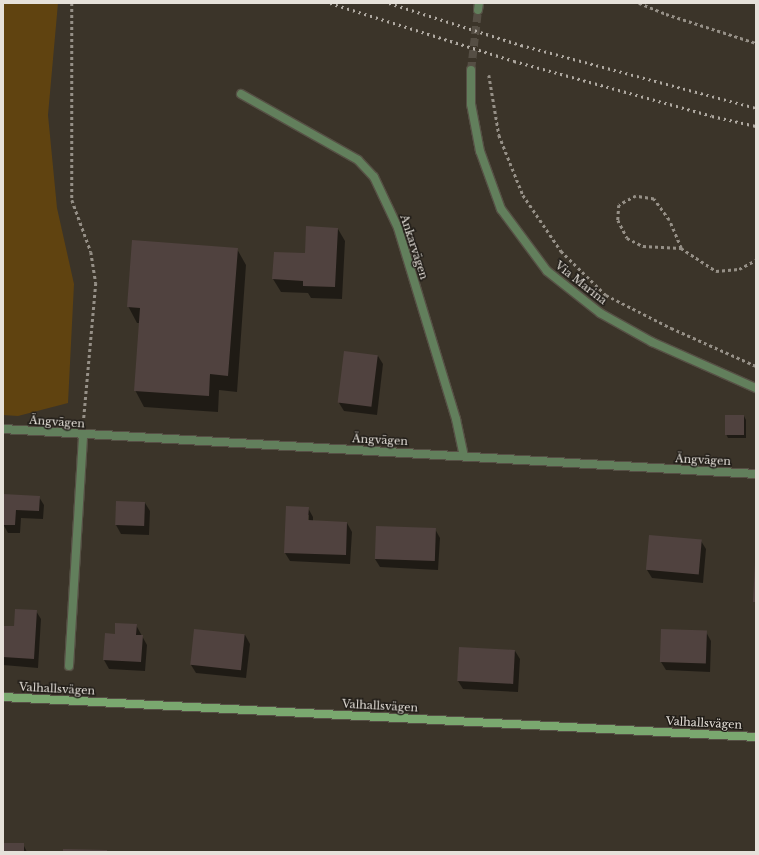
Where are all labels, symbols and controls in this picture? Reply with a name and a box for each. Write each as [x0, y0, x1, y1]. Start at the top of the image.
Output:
street label: Ankarvägen [397, 213, 431, 281]
street label: Via Marina [552, 259, 610, 307]
street label: Ängvägen [29, 413, 85, 431]
street label: Ängvägen [352, 432, 408, 448]
street label: Ängvägen [675, 452, 731, 468]
street label: Valhallsvägen [19, 680, 95, 698]
street label: Valhallsvägen [342, 697, 418, 715]
street label: Valhallsvägen [666, 714, 742, 732]

